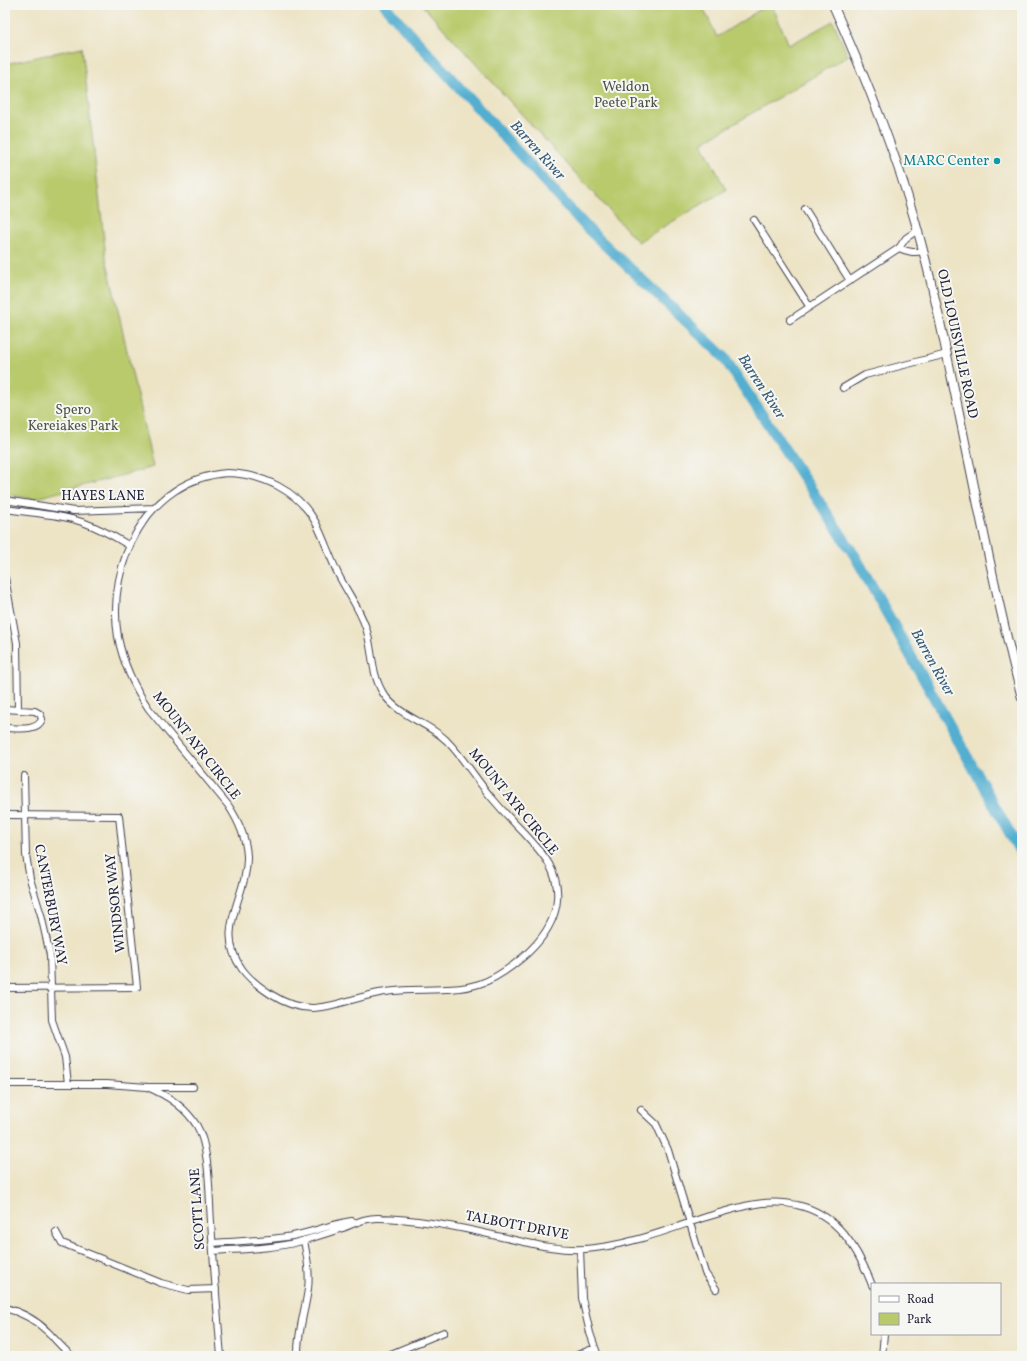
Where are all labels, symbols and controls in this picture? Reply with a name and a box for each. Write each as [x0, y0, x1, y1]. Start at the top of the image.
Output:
park label: Weldon Peete Park [594, 78, 658, 113]
water label: Barren River [504, 116, 570, 186]
place label: MARC Center [903, 152, 989, 171]
marker: MARC Center [992, 156, 1002, 166]
street label: OLD LOUISVILLE ROAD [932, 268, 982, 420]
water label: Barren River [732, 350, 790, 424]
park label: Spero Kereiakes Park [28, 401, 119, 436]
street label: HAYES LANE [61, 487, 145, 506]
water label: Barren River [905, 626, 959, 701]
street label: MOUNT AYR CIRCLE [148, 688, 244, 804]
street label: MOUNT AYR CIRCLE [464, 744, 562, 860]
street label: CANTERBURY WAY [29, 843, 71, 967]
street label: WINDSOR WAY [101, 852, 131, 954]
street label: SCOTT LANE [186, 1167, 210, 1251]
street label: TALBOTT DRIVE [464, 1207, 570, 1245]
legend [871, 1283, 1001, 1335]
text: Road [907, 1292, 934, 1308]
text: Park [907, 1312, 932, 1328]

